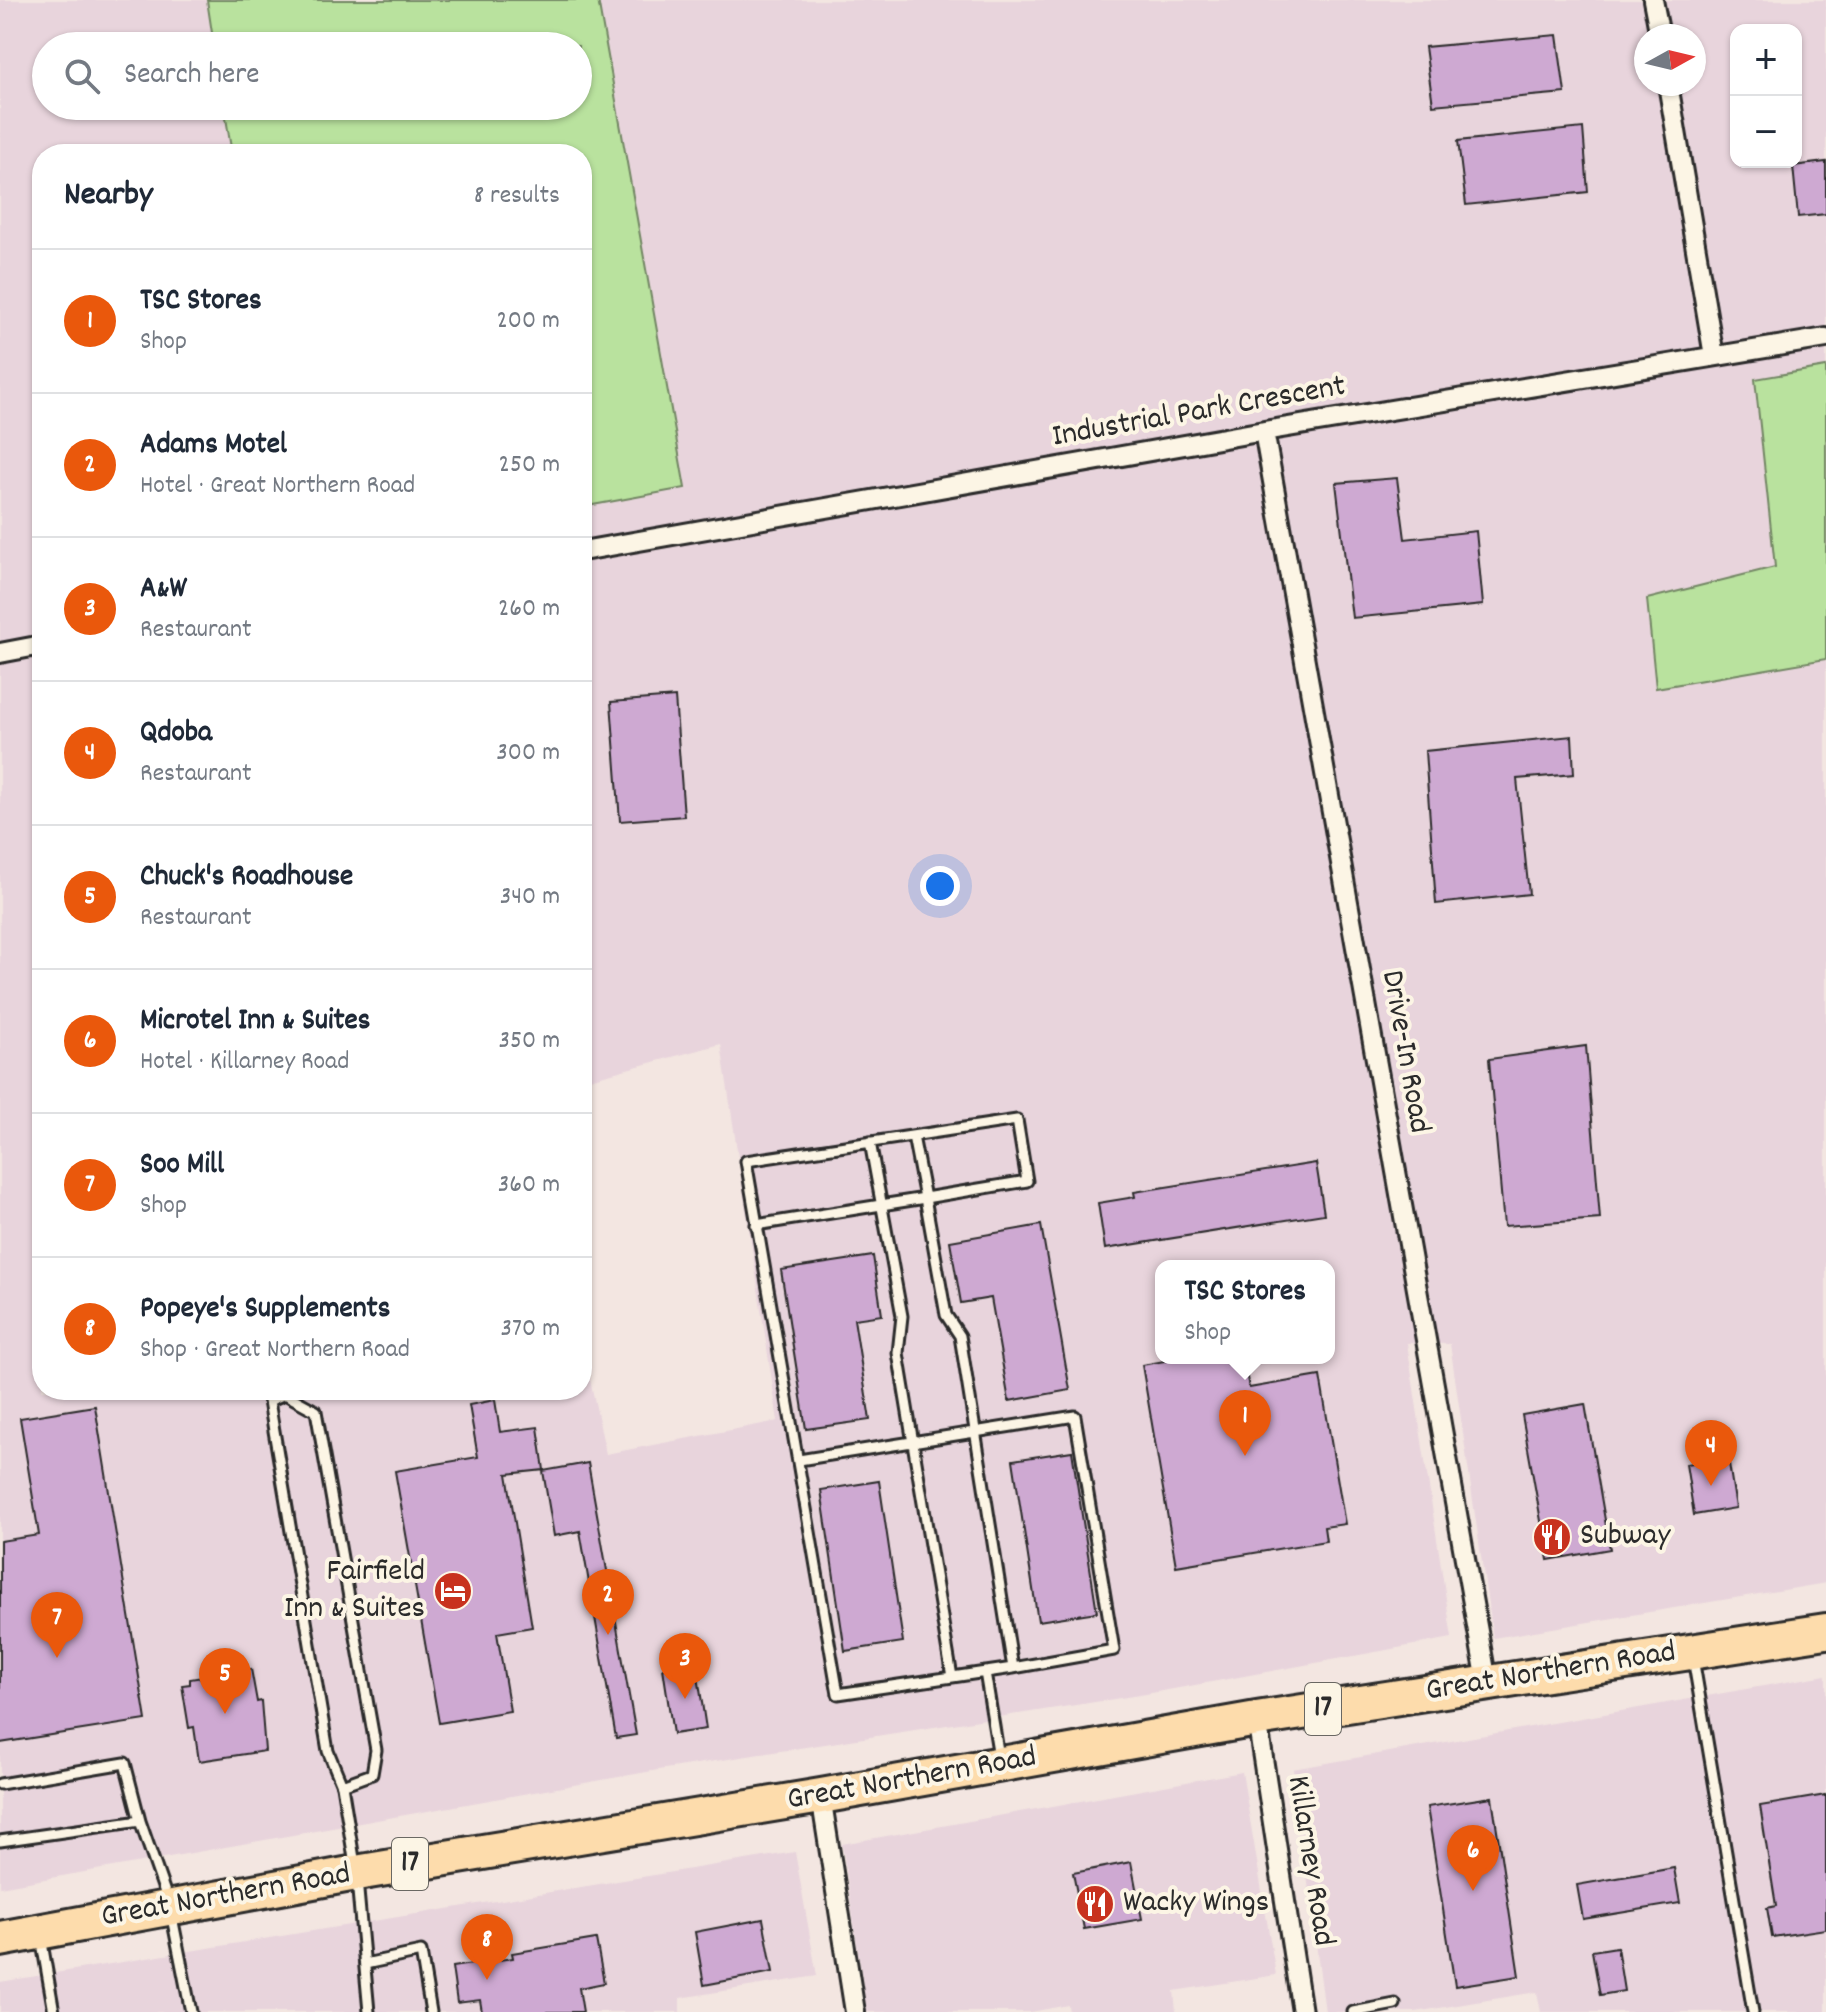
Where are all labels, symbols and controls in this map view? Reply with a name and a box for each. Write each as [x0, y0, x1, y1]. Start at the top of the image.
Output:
north arrow [1634, 24, 1706, 96]
map controls [1730, 24, 1802, 168]
button: + [1730, 24, 1802, 96]
search box [32, 32, 592, 120]
icon: search [60, 54, 104, 98]
text: Search here [124, 55, 260, 98]
button: − [1730, 96, 1802, 168]
text: Nearby [64, 172, 153, 221]
text: 8 results [474, 178, 560, 215]
text: TSC Stores [140, 281, 262, 324]
text: 1 [87, 303, 93, 340]
text: 200 m [496, 303, 560, 340]
text: Shop [140, 324, 187, 361]
street label: Industrial Park Crescent [1049, 365, 1349, 461]
text: Adams Motel [140, 425, 287, 468]
text: 2 [84, 447, 96, 484]
text: 250 m [499, 447, 560, 484]
text: Hotel · Great Northern Road [140, 468, 415, 505]
text: A&W [140, 569, 187, 612]
text: 3 [84, 591, 96, 628]
text: 260 m [498, 591, 560, 628]
text: Restaurant [140, 612, 252, 649]
text: Qdoba [140, 713, 212, 756]
text: 4 [85, 735, 95, 772]
text: 300 m [496, 735, 560, 772]
text: Restaurant [140, 756, 252, 793]
text: Chuck's Roadhouse [140, 857, 353, 900]
your location [920, 866, 960, 906]
text: 5 [84, 879, 96, 916]
text: 340 m [500, 879, 560, 916]
text: Restaurant [140, 900, 252, 937]
street label: Drive-In Road [1367, 967, 1441, 1137]
text: Microtel Inn & Suites [140, 1001, 370, 1044]
text: 6 [84, 1023, 96, 1060]
text: 350 m [498, 1023, 560, 1060]
text: Hotel · Killarney Road [140, 1044, 350, 1081]
text: Soo Mill [140, 1145, 224, 1188]
text: 7 [85, 1167, 95, 1204]
text: 360 m [498, 1167, 560, 1204]
text: Shop [140, 1188, 187, 1225]
popup [1155, 1260, 1335, 1364]
text: TSC Stores [1184, 1272, 1306, 1315]
text: Popeye's Supplements [140, 1289, 390, 1332]
text: 8 [85, 1311, 95, 1348]
text: 370 m [501, 1311, 560, 1348]
text: Shop [1184, 1315, 1231, 1352]
text: Shop · Great Northern Road [140, 1332, 410, 1369]
pin: 1 [1219, 1390, 1271, 1456]
pin: 4 [1685, 1420, 1737, 1486]
place label: Subway [1580, 1514, 1671, 1560]
restaurant icon: Subway [1531, 1516, 1573, 1558]
place label: Fairfield Inn & Suites [284, 1550, 425, 1633]
pin: 2 [582, 1569, 634, 1635]
hotel icon: Fairfield Inn & Suites [432, 1570, 474, 1612]
pin: 7 [31, 1592, 83, 1658]
street label: Great Northern Road [1423, 1631, 1679, 1715]
pin: 3 [659, 1633, 711, 1699]
pin: 5 [199, 1648, 251, 1714]
road number: 17 [1305, 1683, 1341, 1735]
street label: Great Northern Road [784, 1735, 1040, 1825]
street label: Killarney Road [1273, 1773, 1345, 1949]
pin: 6 [1447, 1825, 1499, 1891]
road number: 17 [392, 1838, 428, 1890]
street label: Great Northern Road [98, 1852, 354, 1942]
place label: Wacky Wings [1123, 1881, 1269, 1927]
restaurant icon: Wacky Wings [1074, 1883, 1116, 1925]
pin: 8 [461, 1914, 513, 1980]

